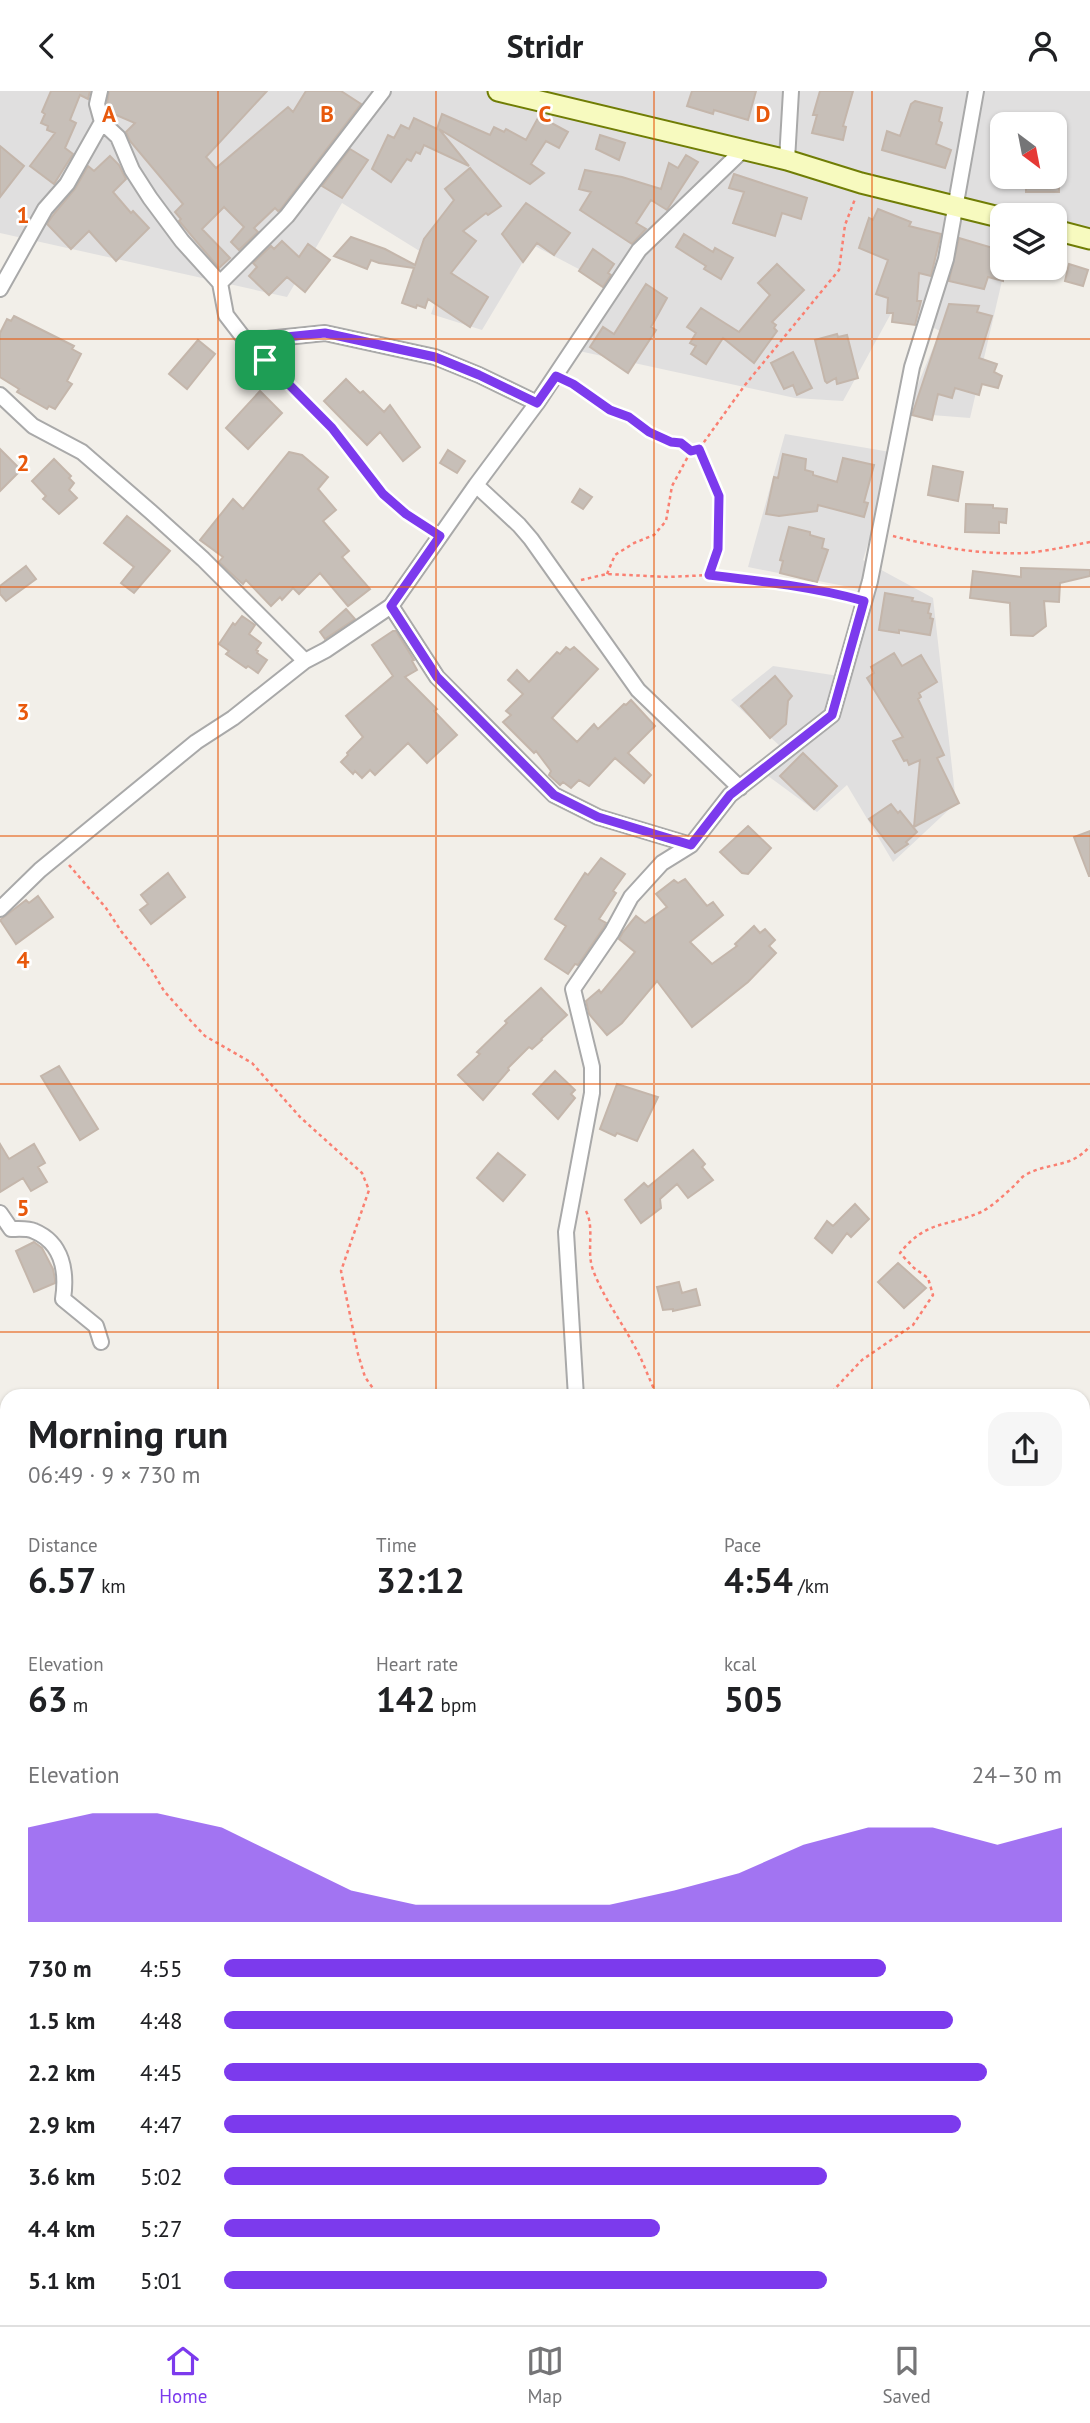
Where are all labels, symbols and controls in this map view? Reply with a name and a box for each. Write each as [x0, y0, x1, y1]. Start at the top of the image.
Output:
text: Stridr [507, 25, 583, 67]
icon: back [28, 27, 66, 65]
icon: person [1024, 27, 1062, 65]
text: A [102, 99, 116, 128]
text: B [320, 99, 334, 128]
text: C [539, 99, 552, 128]
text: D [756, 99, 770, 128]
north arrow [990, 112, 1068, 189]
map controls [990, 112, 1067, 280]
text: 1 [16, 200, 30, 229]
button: layers [990, 203, 1067, 280]
pin [235, 330, 295, 390]
icon: arrive [246, 341, 284, 379]
text: 2 [16, 448, 30, 477]
text: 3 [16, 697, 30, 726]
text: 4 [16, 945, 30, 974]
text: 5 [16, 1193, 30, 1222]
text: Morning run [28, 1409, 228, 1458]
button: share [988, 1412, 1062, 1486]
text: 06:49 · 9 × 730 m [28, 1460, 200, 1489]
text: Distance [28, 1533, 98, 1557]
text: Time [376, 1533, 417, 1557]
text: Pace [724, 1533, 761, 1557]
text: 6.57 [28, 1557, 96, 1603]
text: 32:12 [376, 1557, 465, 1603]
text: 4:54 [724, 1557, 793, 1603]
text: km [96, 1574, 126, 1598]
text: /km [793, 1574, 829, 1598]
text: Elevation [28, 1652, 104, 1676]
text: Heart rate [376, 1652, 458, 1676]
text: kcal [724, 1652, 756, 1676]
text: 63 [28, 1676, 68, 1722]
text: 142 [376, 1676, 436, 1722]
text: 505 [724, 1676, 784, 1722]
text: m [68, 1693, 88, 1717]
text: bpm [436, 1693, 477, 1717]
text: Elevation [28, 1760, 120, 1789]
text: 24–30 m [972, 1760, 1062, 1789]
text: 730 m [28, 1954, 91, 1983]
text: 4:55 [140, 1954, 183, 1983]
text: 1.5 km [28, 2006, 95, 2035]
text: 4:48 [140, 2006, 183, 2035]
text: 2.2 km [28, 2058, 95, 2087]
text: 4:45 [140, 2058, 183, 2087]
text: 2.9 km [28, 2110, 95, 2139]
text: 4:47 [140, 2110, 183, 2139]
text: 3.6 km [28, 2162, 95, 2191]
text: 5:02 [140, 2162, 183, 2191]
text: 4.4 km [28, 2214, 95, 2243]
text: 5:27 [140, 2214, 183, 2243]
text: 5.1 km [28, 2266, 95, 2295]
text: 5:01 [140, 2266, 183, 2295]
tab: Home [159, 2342, 207, 2408]
tab: Map [526, 2342, 564, 2408]
tab: Saved [882, 2342, 931, 2408]

